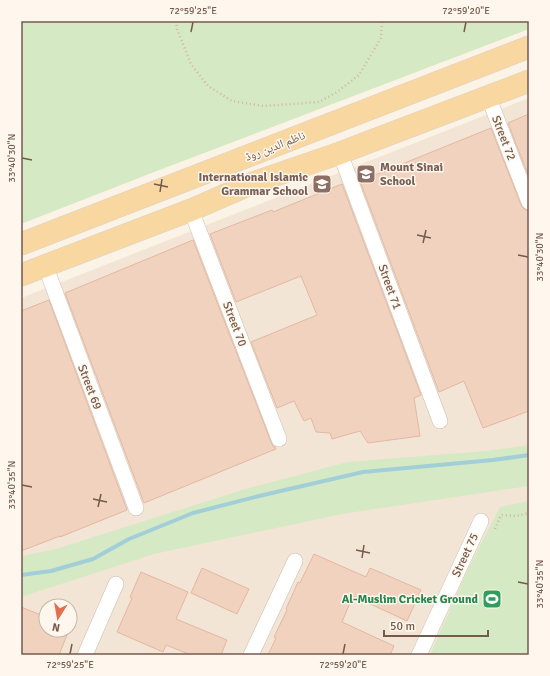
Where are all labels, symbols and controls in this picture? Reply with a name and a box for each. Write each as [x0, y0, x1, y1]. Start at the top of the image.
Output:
text: 72°59'25"E [169, 5, 217, 17]
text: 72°59'20"E [442, 5, 490, 17]
street label: Street 72 [488, 114, 519, 163]
street label: ناظم الدین روڈ [243, 128, 307, 165]
text: 33°40'30"N [6, 134, 18, 182]
place label: Mount Sinai School [380, 160, 443, 189]
school or university icon: Mount Sinai School [355, 163, 377, 185]
place label: International Islamic Grammar School [198, 170, 308, 199]
school or university icon: International Islamic Grammar School [311, 173, 333, 195]
text: 33°40'30"N [534, 233, 546, 281]
street label: Street 71 [374, 263, 405, 312]
street label: Street 70 [219, 300, 250, 349]
street label: Street 69 [74, 363, 105, 412]
text: 33°40'35"N [6, 461, 18, 509]
street label: Street 75 [449, 531, 482, 580]
text: 33°40'35"N [534, 560, 546, 608]
sports icon: Al-Muslim Cricket Ground [481, 588, 503, 610]
place label: Al-Muslim Cricket Ground [342, 592, 479, 607]
north arrow [38, 598, 78, 638]
scale bar [384, 612, 488, 638]
text: 50 m [390, 619, 415, 634]
text: N [51, 620, 61, 634]
text: 72°59'25"E [46, 659, 94, 671]
text: 72°59'20"E [319, 659, 367, 671]

